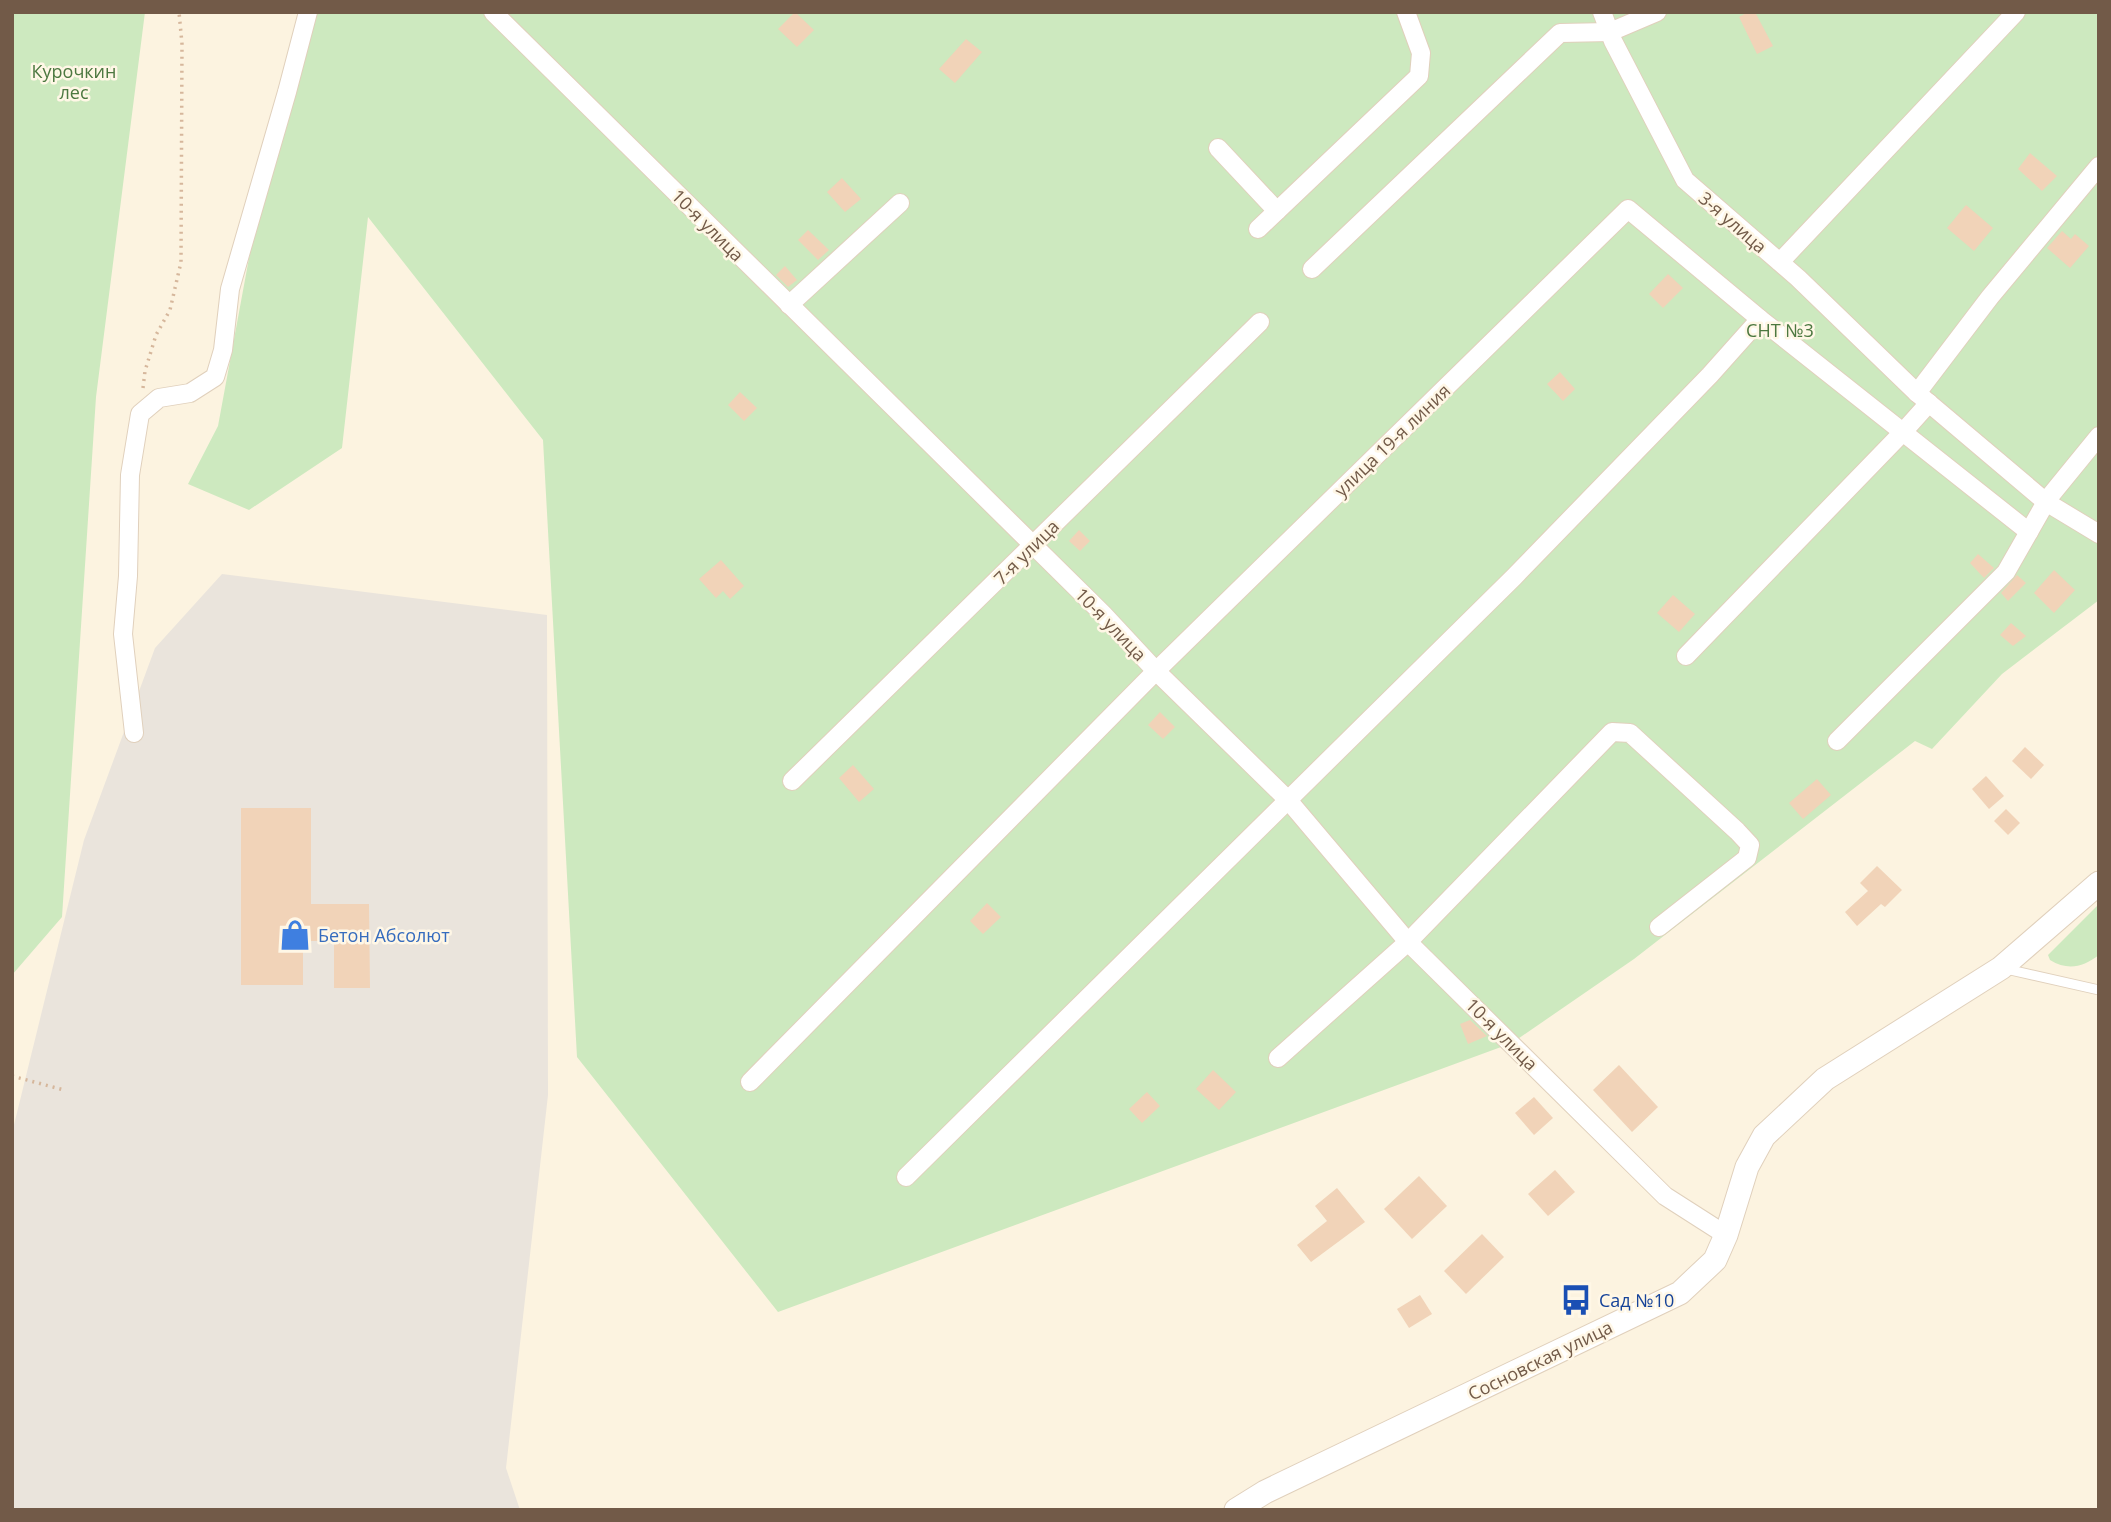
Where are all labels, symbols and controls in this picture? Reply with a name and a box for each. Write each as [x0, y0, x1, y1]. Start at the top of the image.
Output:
park label: Курочкин лес [32, 59, 116, 104]
street label: 10-я улица [667, 184, 749, 266]
street label: 3-я улица [1694, 186, 1772, 258]
park label: СНТ №3 [1746, 318, 1814, 342]
street label: улица 19-я линия [1329, 378, 1455, 502]
street label: 7-я улица [988, 514, 1064, 590]
street label: 10-я улица [1070, 582, 1152, 666]
shop icon: Бетон Абсолют [278, 918, 312, 952]
place label: Бетон Абсолют [318, 923, 450, 947]
street label: 10-я улица [1461, 993, 1543, 1075]
bus stop icon: Сад №10 [1559, 1283, 1593, 1317]
place label: Сад №10 [1599, 1288, 1674, 1312]
street label: Сосновская улица [1464, 1315, 1616, 1405]

